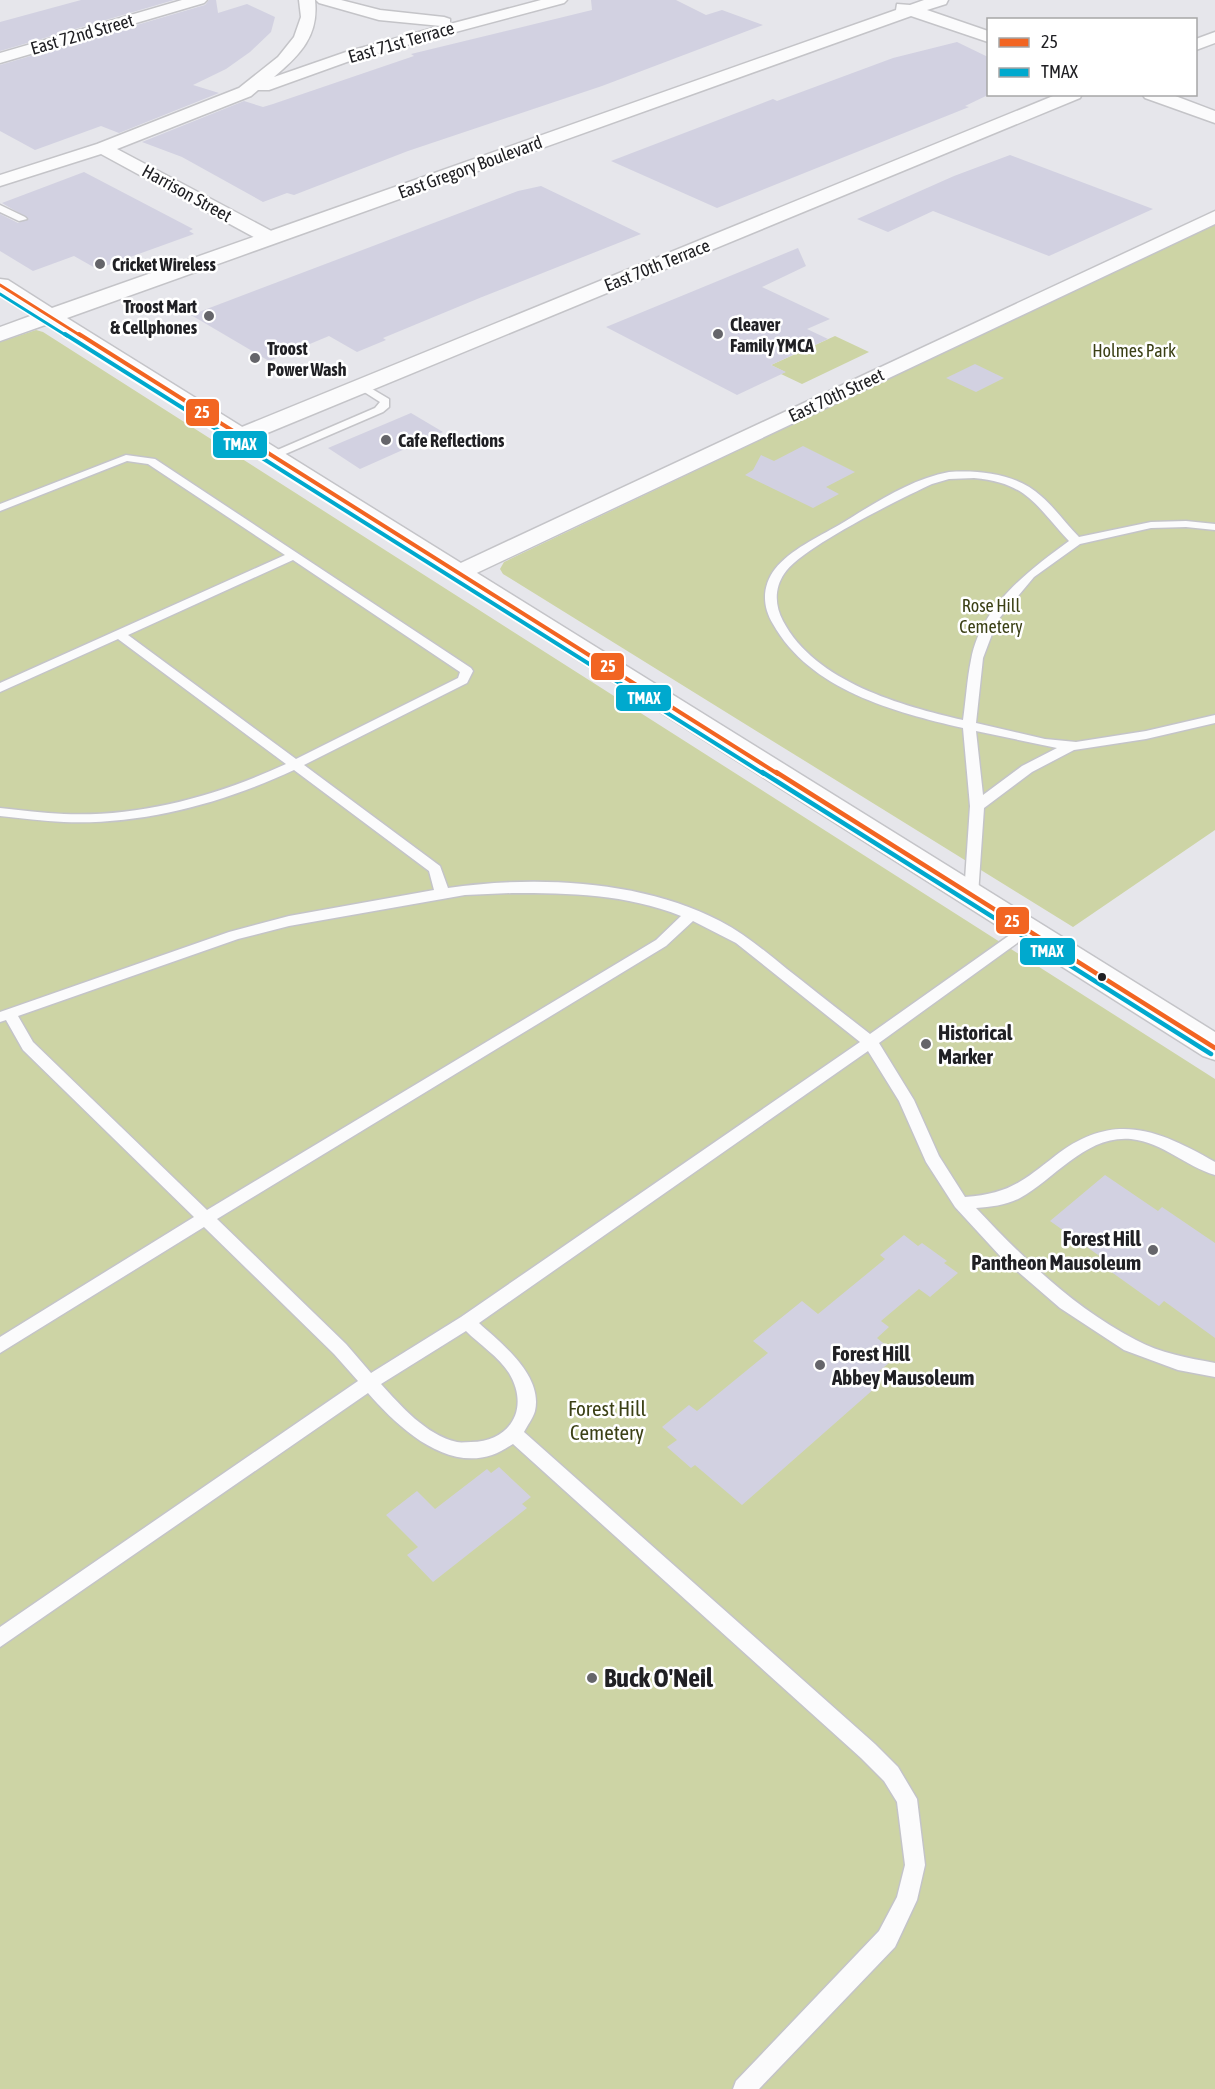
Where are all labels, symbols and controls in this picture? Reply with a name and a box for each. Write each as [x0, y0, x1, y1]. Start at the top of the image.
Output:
street label: East 72nd Street [28, 9, 136, 59]
street label: East 71st Terrace [346, 17, 456, 67]
legend [987, 18, 1197, 96]
text: 25 [1041, 31, 1058, 52]
text: TMAX [1041, 61, 1079, 82]
street label: East Gregory Boulevard [395, 131, 545, 203]
street label: Harrison Street [139, 160, 235, 226]
street label: East 70th Terrace [601, 234, 713, 296]
place label: Cricket Wireless [112, 254, 216, 275]
marker: Cricket Wireless [93, 257, 107, 271]
place label: Troost Mart & Cellphones [110, 296, 198, 338]
marker: Troost Mart & Cellphones [202, 309, 216, 323]
place label: Cleaver Family YMCA [730, 314, 814, 356]
marker: Cleaver Family YMCA [711, 327, 725, 341]
place label: Troost Power Wash [267, 338, 347, 380]
park label: Holmes Park [1092, 340, 1176, 361]
marker: Troost Power Wash [248, 351, 262, 365]
street label: East 70th Street [785, 364, 887, 426]
line badge: 25 [185, 398, 220, 427]
text: 25 [194, 403, 210, 421]
line badge: TMAX [212, 430, 268, 459]
place label: Cafe Reflections [398, 430, 505, 451]
marker: Cafe Reflections [379, 433, 393, 447]
text: TMAX [224, 435, 257, 453]
park label: Rose Hill Cemetery [959, 595, 1023, 637]
line badge: 25 [590, 652, 625, 681]
text: 25 [600, 657, 616, 675]
line badge: TMAX [615, 684, 672, 712]
text: TMAX [628, 689, 661, 707]
line badge: 25 [995, 906, 1030, 935]
text: 25 [1004, 912, 1020, 930]
line badge: TMAX [1019, 937, 1076, 966]
text: TMAX [1031, 942, 1064, 960]
unlabelled marker [1096, 971, 1108, 983]
place label: Historical Marker [938, 1020, 1013, 1068]
marker: Historical Marker [919, 1037, 933, 1051]
place label: Forest Hill Pantheon Mausoleum [971, 1226, 1141, 1274]
marker: Forest Hill Pantheon Mausoleum [1146, 1243, 1160, 1257]
place label: Forest Hill Abbey Mausoleum [831, 1341, 974, 1389]
marker: Forest Hill Abbey Mausoleum [813, 1358, 827, 1372]
park label: Forest Hill Cemetery [568, 1396, 646, 1444]
place label: Buck O'Neil [604, 1663, 714, 1693]
marker: Buck O'Neil [585, 1671, 599, 1685]

